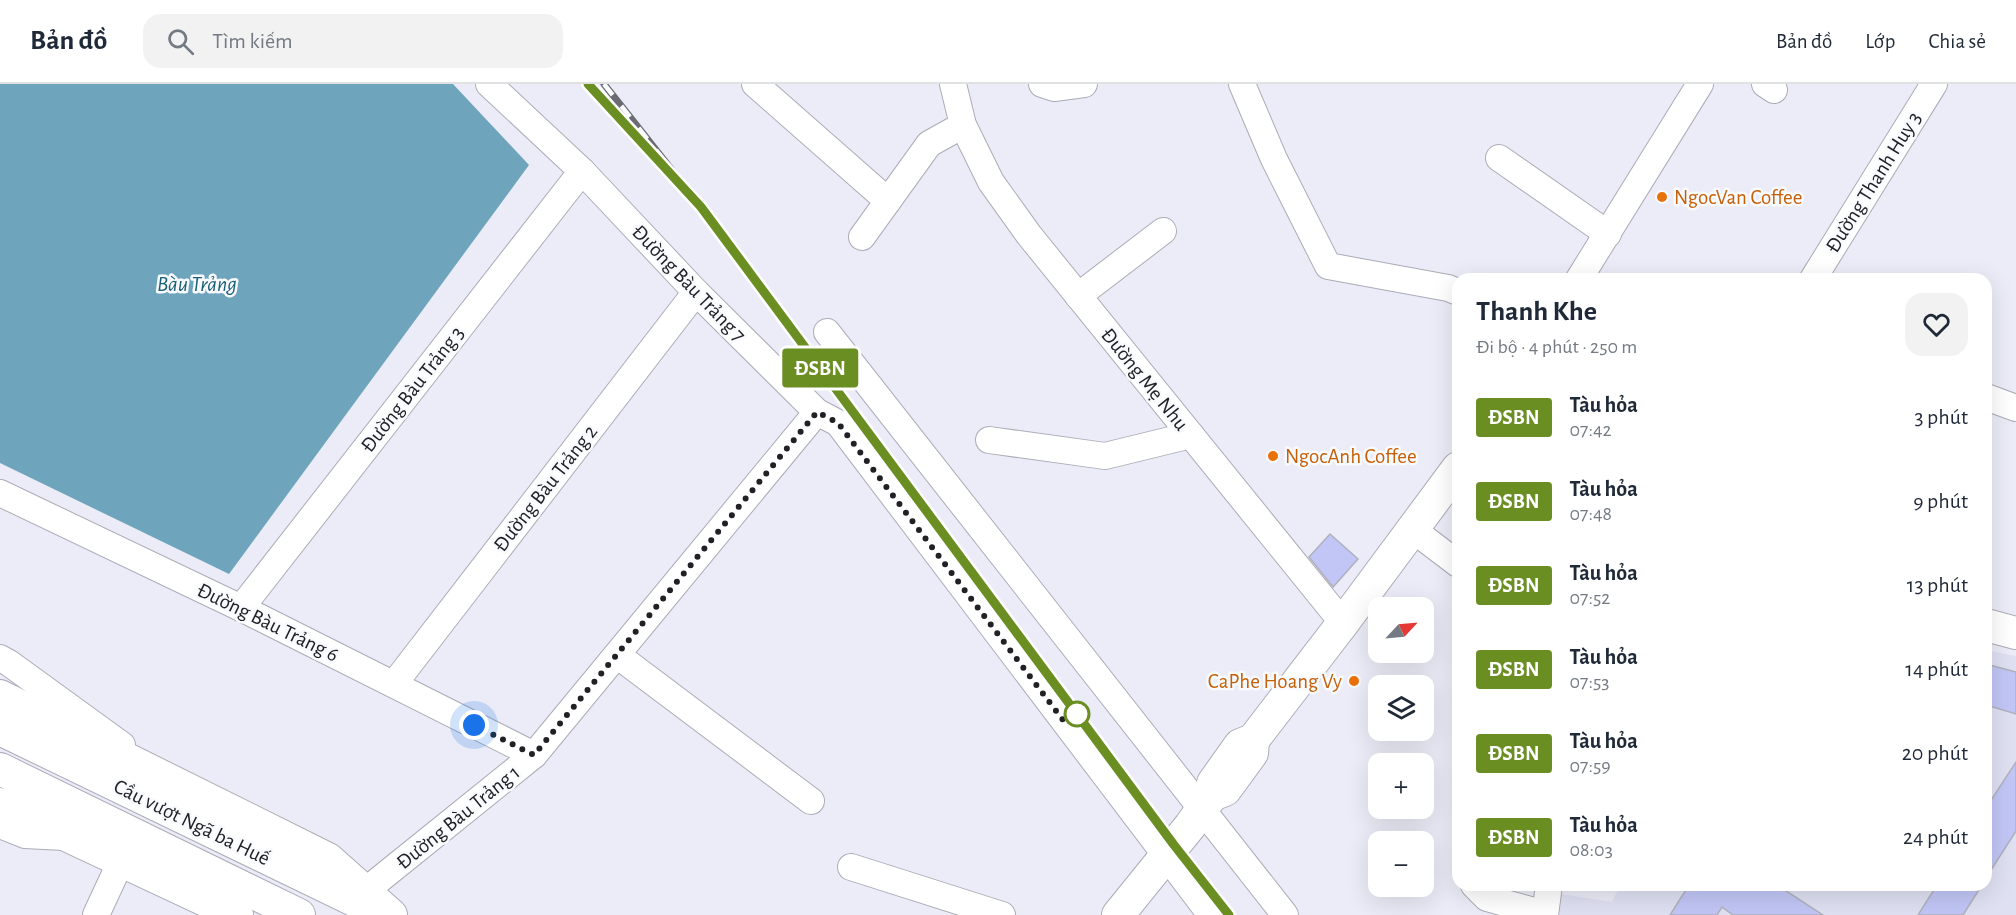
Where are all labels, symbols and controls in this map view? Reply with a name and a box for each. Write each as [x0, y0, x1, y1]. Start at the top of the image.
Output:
search box [143, 14, 563, 68]
icon: search [164, 25, 197, 58]
text: Bản đồ [30, 27, 107, 55]
text: Tìm kiếm [212, 30, 293, 52]
text: Bản đồ [1776, 31, 1832, 52]
text: Lớp [1865, 31, 1895, 52]
text: Chia sẻ [1928, 31, 1986, 52]
street label: Đường Thanh Huy 3 [1822, 108, 1925, 256]
place label: NgocVan Coffee [1674, 187, 1802, 208]
marker: NgocVan Coffee [1655, 190, 1669, 204]
street label: Đường Bàu Trảng 7 [628, 221, 750, 346]
water label: Bàu Trảng [157, 273, 237, 295]
button: heart [1905, 293, 1968, 356]
text: Thanh Khe [1476, 298, 1597, 326]
street label: Đường Bàu Trảng 3 [357, 322, 468, 456]
street label: Đường Mẹ Nhu [1097, 324, 1192, 435]
text: Đi bộ · 4 phút · 250 m [1476, 337, 1637, 357]
line badge: ĐSBN [778, 348, 862, 388]
text: ĐSBN [794, 358, 846, 379]
text: Tàu hỏa [1570, 394, 1638, 416]
text: 3 phút [1914, 406, 1968, 428]
text: ĐSBN [1488, 407, 1540, 428]
text: 07:42 [1570, 420, 1612, 440]
street label: Đường Bàu Trảng 2 [490, 421, 601, 556]
place label: NgocAnh Coffee [1285, 446, 1417, 467]
marker: NgocAnh Coffee [1266, 449, 1280, 463]
text: Tàu hỏa [1570, 478, 1638, 500]
text: 9 phút [1913, 490, 1968, 512]
text: ĐSBN [1488, 491, 1540, 512]
text: 07:48 [1570, 504, 1612, 524]
text: Tàu hỏa [1570, 562, 1638, 584]
text: 13 phút [1907, 574, 1968, 596]
text: ĐSBN [1488, 575, 1540, 596]
street label: Đường Bàu Trảng 6 [194, 579, 342, 666]
text: 07:52 [1570, 588, 1610, 608]
north arrow [1368, 597, 1434, 663]
map controls [1368, 597, 1434, 897]
text: Tàu hỏa [1570, 646, 1638, 668]
text: 14 phút [1905, 658, 1968, 680]
text: ĐSBN [1488, 659, 1540, 680]
place label: CaPhe Hoang Vy [1208, 671, 1342, 692]
text: 07:53 [1570, 672, 1610, 692]
marker: CaPhe Hoang Vy [1347, 674, 1361, 688]
button: layers [1368, 675, 1434, 741]
unlabelled marker [1064, 701, 1090, 727]
your location [459, 710, 489, 740]
text: Tàu hỏa [1570, 730, 1638, 752]
text: 20 phút [1902, 742, 1968, 764]
text: ĐSBN [1488, 743, 1540, 764]
button: + [1368, 753, 1434, 819]
text: 07:59 [1570, 756, 1611, 776]
street label: Đường Bàu Trảng 1 [393, 761, 524, 873]
street label: Cầu vượt Ngã ba Huế [110, 776, 273, 869]
text: Tàu hỏa [1570, 814, 1638, 836]
text: 24 phút [1903, 826, 1968, 848]
text: ĐSBN [1488, 827, 1540, 848]
button: − [1368, 831, 1434, 897]
text: 08:03 [1570, 840, 1613, 860]

